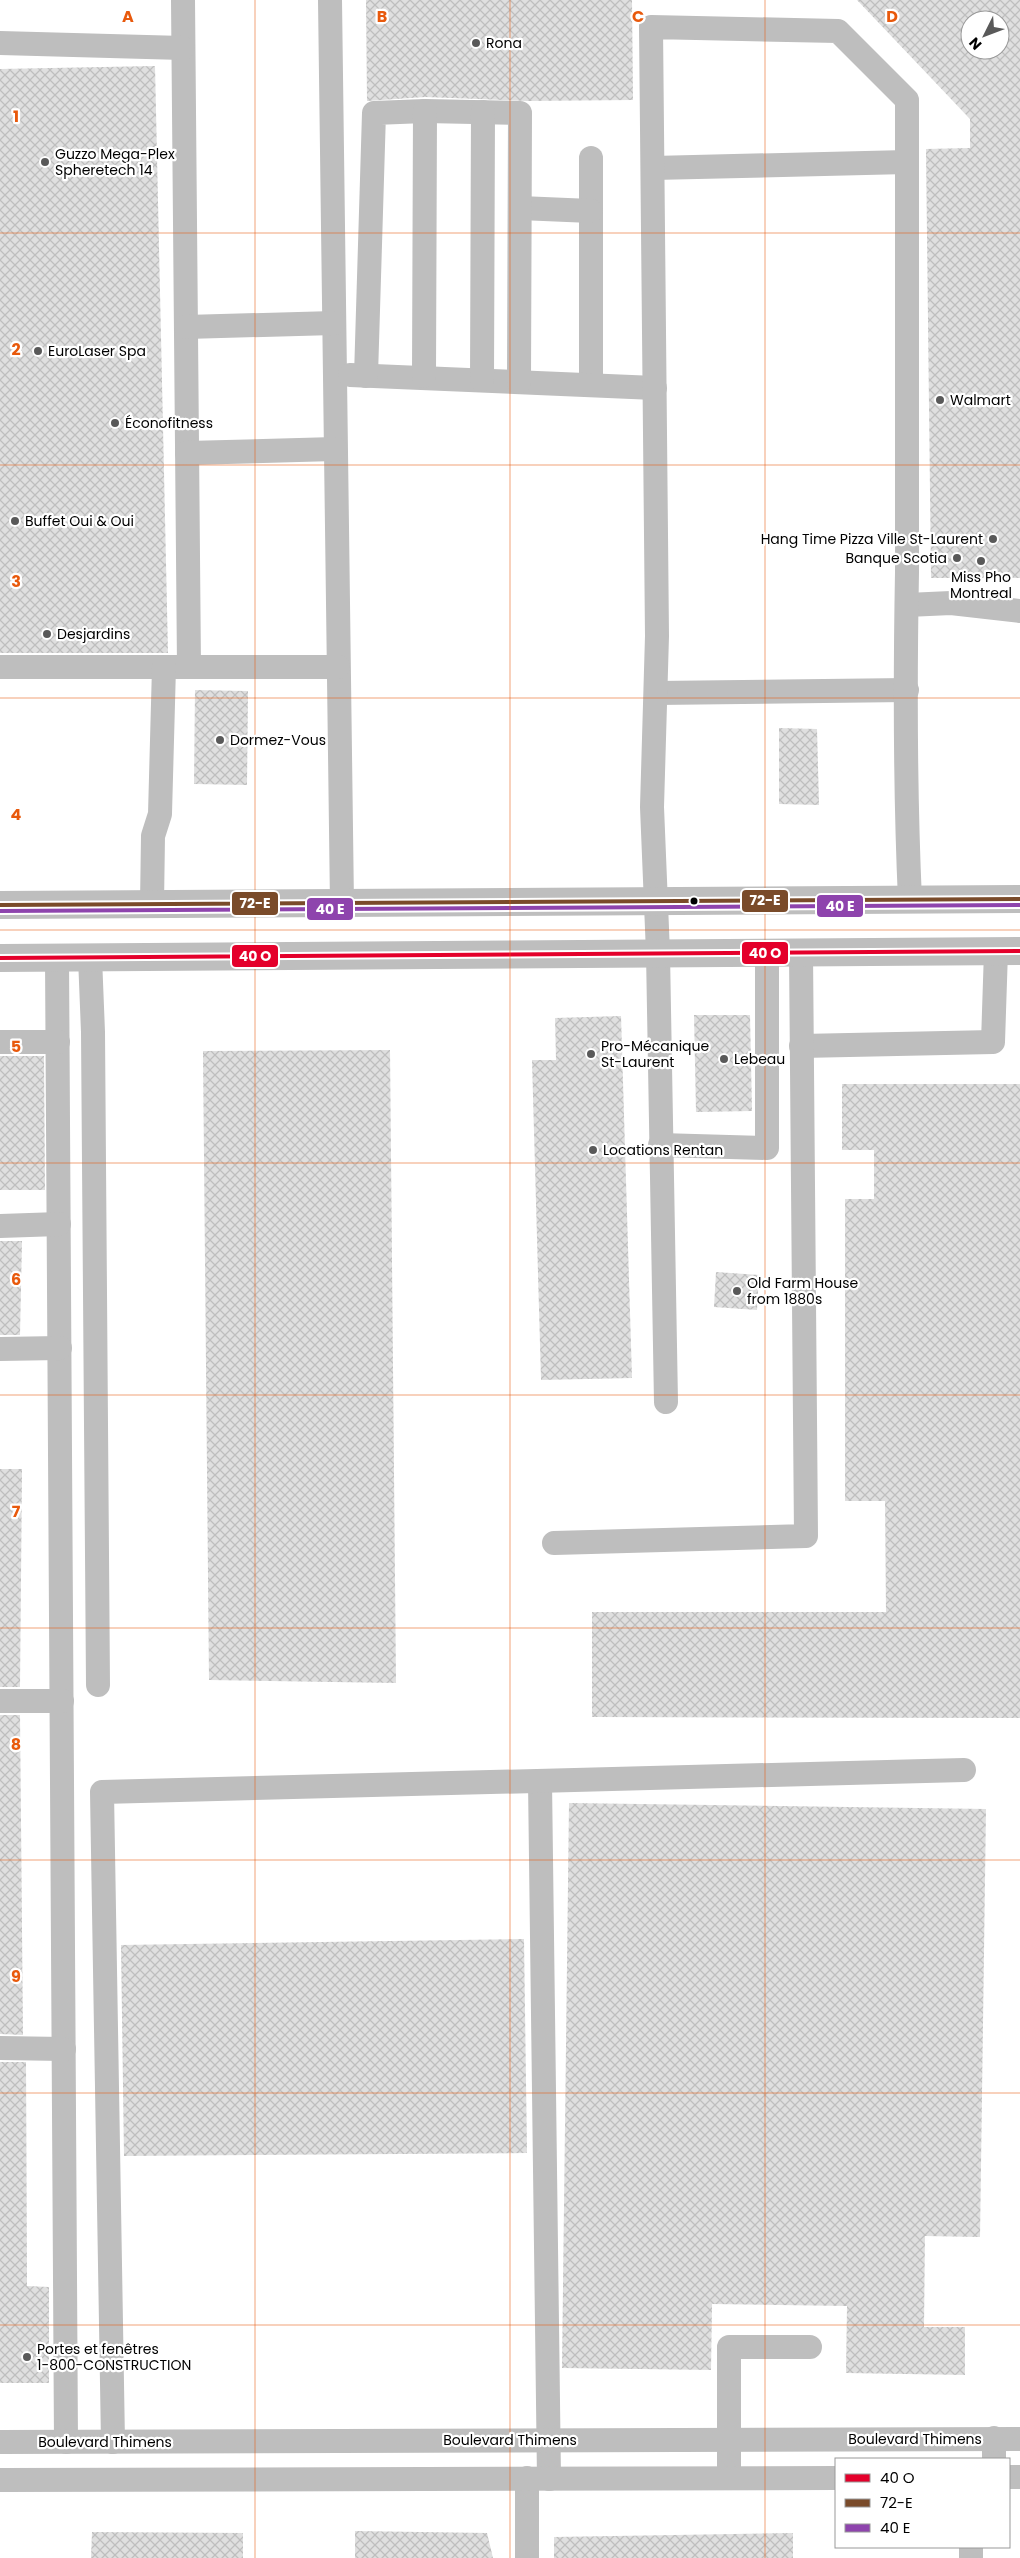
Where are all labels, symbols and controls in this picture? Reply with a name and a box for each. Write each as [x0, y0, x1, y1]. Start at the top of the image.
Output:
text: A [122, 5, 134, 28]
text: B [377, 5, 387, 28]
text: C [632, 5, 644, 28]
text: D [886, 5, 898, 28]
north arrow [960, 10, 1010, 60]
place label: Rona [486, 33, 522, 53]
text: N [964, 33, 986, 54]
marker: Rona [470, 37, 482, 49]
text: 1 [13, 105, 19, 128]
place label: Guzzo Mega-Plex Spheretech 14 [55, 144, 175, 180]
marker: Guzzo Mega-Plex Spheretech 14 [39, 156, 51, 168]
text: 2 [11, 338, 21, 361]
place label: EuroLaser Spa [48, 341, 146, 361]
marker: EuroLaser Spa [32, 345, 44, 357]
place label: Walmart [950, 390, 1011, 410]
marker: Walmart [934, 394, 946, 406]
place label: Éconofitness [125, 413, 213, 433]
marker: Éconofitness [109, 417, 121, 429]
place label: Buffet Oui & Oui [25, 511, 134, 531]
marker: Buffet Oui & Oui [9, 515, 21, 527]
place label: Hang Time Pizza Ville St-Laurent [761, 529, 983, 549]
marker: Hang Time Pizza Ville St-Laurent [987, 533, 999, 545]
place label: Banque Scotia [845, 548, 947, 568]
marker: Banque Scotia [951, 552, 963, 564]
marker: Miss Pho Montreal [975, 555, 987, 567]
place label: Miss Pho Montreal [950, 567, 1012, 603]
text: 3 [11, 570, 21, 593]
place label: Desjardins [57, 624, 130, 644]
marker: Desjardins [41, 628, 53, 640]
place label: Dormez-Vous [230, 730, 326, 750]
marker: Dormez-Vous [214, 734, 226, 746]
text: 4 [11, 803, 22, 826]
line badge: 72-E [741, 889, 789, 913]
text: 72-E [749, 890, 781, 910]
line badge: 72-E [231, 891, 279, 916]
text: 72-E [239, 893, 271, 913]
line badge: 40 E [816, 894, 864, 918]
unlabelled marker [689, 896, 699, 906]
text: 40 E [825, 896, 855, 916]
line badge: 40 E [306, 897, 354, 921]
text: 40 E [315, 899, 345, 919]
line badge: 40 O [741, 941, 789, 965]
text: 40 O [749, 943, 781, 963]
line badge: 40 O [231, 944, 279, 968]
text: 40 O [239, 946, 271, 966]
text: 5 [11, 1035, 21, 1058]
place label: Pro-Mécanique St-Laurent [601, 1036, 710, 1072]
marker: Pro-Mécanique St-Laurent [585, 1048, 597, 1060]
place label: Lebeau [734, 1049, 785, 1069]
marker: Lebeau [718, 1053, 730, 1065]
place label: Locations Rentan [603, 1140, 723, 1160]
marker: Locations Rentan [587, 1144, 599, 1156]
text: 6 [11, 1268, 21, 1291]
place label: Old Farm House from 1880s [747, 1273, 858, 1309]
marker: Old Farm House from 1880s [731, 1285, 743, 1297]
text: 7 [12, 1500, 21, 1523]
text: 8 [11, 1733, 21, 1756]
text: 9 [11, 1965, 21, 1988]
place label: Portes et fenêtres 1-800-CONSTRUCTION [37, 2339, 191, 2375]
marker: Portes et fenêtres 1-800-CONSTRUCTION [21, 2351, 33, 2363]
street label: Boulevard Thimens [848, 2429, 982, 2449]
street label: Boulevard Thimens [443, 2430, 577, 2450]
street label: Boulevard Thimens [38, 2432, 172, 2452]
legend [835, 2458, 1010, 2548]
text: 40 O [880, 2467, 915, 2488]
text: 72-E [880, 2492, 913, 2513]
text: 40 E [880, 2517, 911, 2538]

